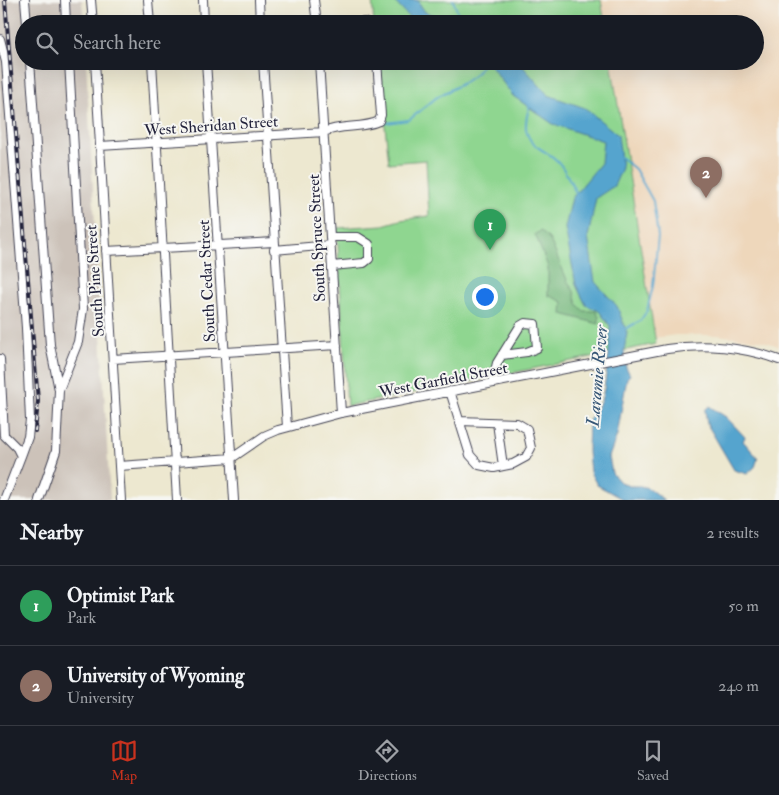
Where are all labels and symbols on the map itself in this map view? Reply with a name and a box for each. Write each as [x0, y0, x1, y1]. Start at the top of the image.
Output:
street label: West Sheridan Street [142, 111, 279, 141]
pin: 2 [690, 157, 722, 198]
street label: South Spruce Street [304, 173, 331, 302]
pin: 1 [474, 209, 506, 250]
street label: South Cedar Street [194, 219, 220, 343]
street label: South Pine Street [81, 224, 109, 338]
your location [472, 284, 498, 310]
water label: Laramie River [582, 323, 614, 429]
street label: West Garfield Street [376, 358, 509, 402]

